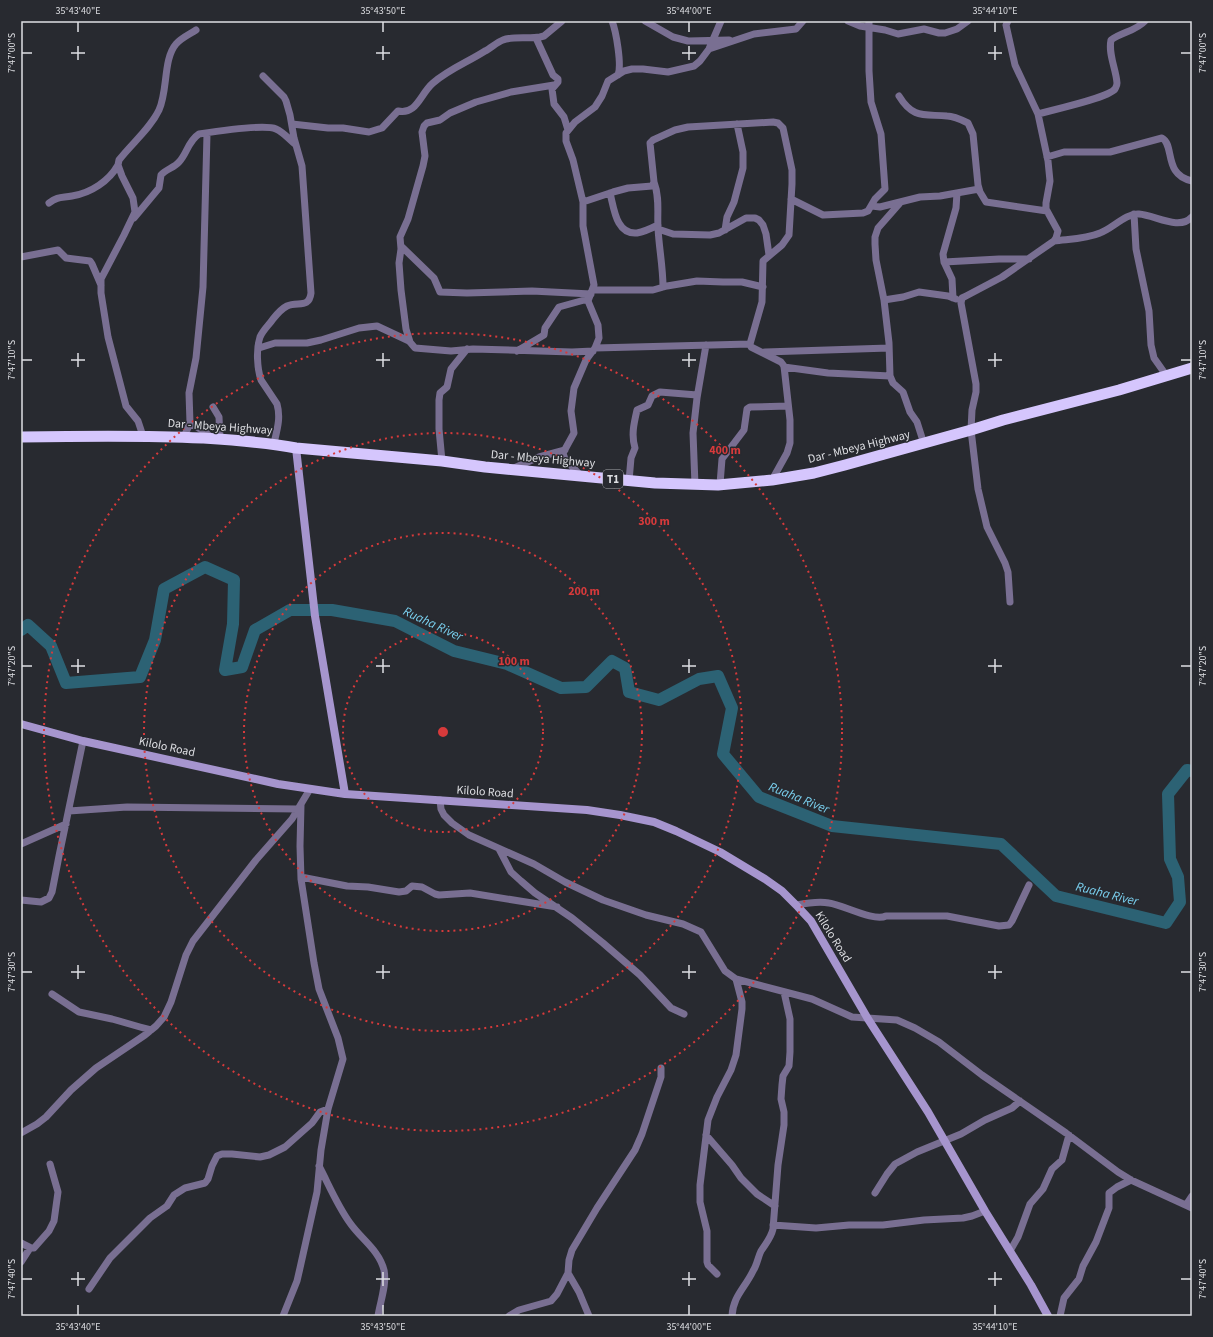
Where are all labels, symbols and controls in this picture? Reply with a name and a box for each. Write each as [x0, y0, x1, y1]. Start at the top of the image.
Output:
text: 35°43'40"E [55, 4, 101, 18]
text: 35°43'50"E [360, 4, 406, 18]
text: 35°44'00"E [666, 4, 712, 18]
text: 35°44'10"E [972, 4, 1018, 18]
text: 7°47'00"S [5, 33, 19, 73]
text: 7°47'00"S [1196, 33, 1210, 73]
text: 7°47'10"S [5, 340, 19, 380]
text: 7°47'10"S [1196, 340, 1210, 380]
street label: Dar - Mbeya Highway [167, 415, 273, 439]
street label: Dar - Mbeya Highway [806, 426, 912, 468]
text: 400 m [709, 442, 741, 459]
street label: Dar - Mbeya Highway [490, 446, 596, 472]
road number: T1 [603, 470, 623, 488]
text: 300 m [638, 513, 670, 530]
text: 200 m [568, 583, 600, 600]
water label: Ruaha River [400, 602, 466, 646]
text: 7°47'20"S [5, 646, 19, 686]
text: 7°47'20"S [1196, 646, 1210, 686]
text: 100 m [498, 653, 530, 670]
centre of rings [436, 725, 450, 739]
street label: Kilolo Road [137, 733, 197, 761]
water label: Ruaha River [766, 778, 833, 819]
street label: Kilolo Road [456, 782, 514, 802]
water label: Ruaha River [1074, 878, 1141, 911]
street label: Kilolo Road [811, 908, 855, 966]
text: 7°47'30"S [5, 952, 19, 992]
text: 7°47'30"S [1196, 952, 1210, 992]
text: 7°47'40"S [5, 1259, 19, 1299]
text: 7°47'40"S [1196, 1259, 1210, 1299]
text: 35°43'40"E [55, 1320, 101, 1334]
text: 35°43'50"E [360, 1320, 406, 1334]
text: 35°44'00"E [666, 1320, 712, 1334]
text: 35°44'10"E [972, 1320, 1018, 1334]

